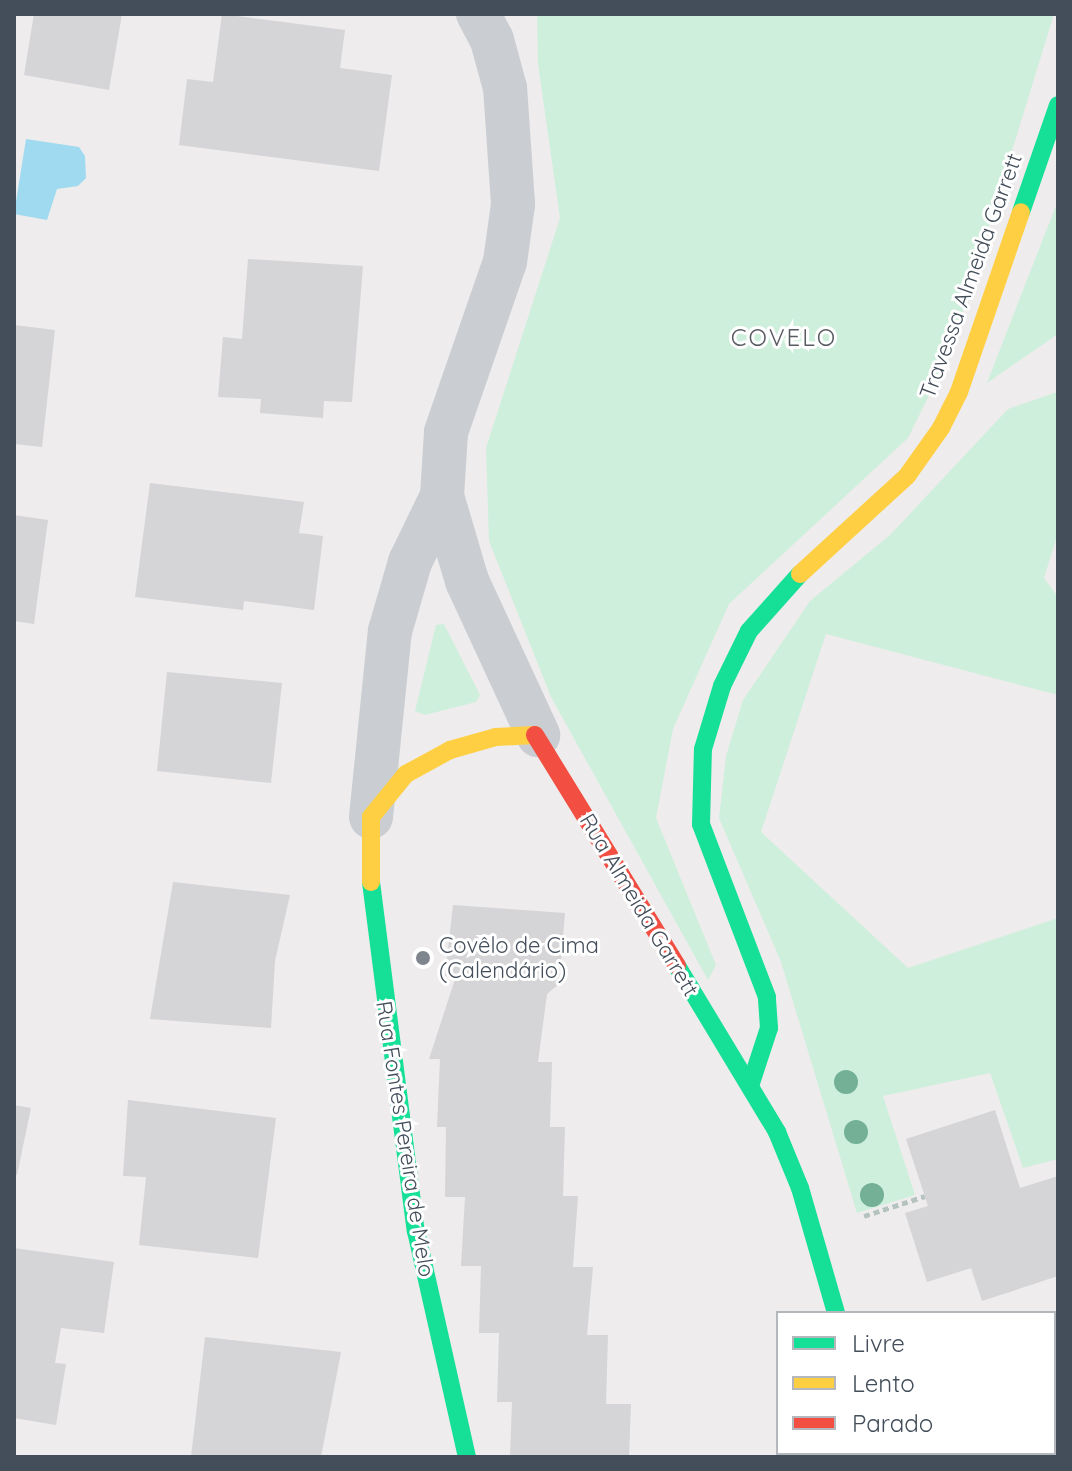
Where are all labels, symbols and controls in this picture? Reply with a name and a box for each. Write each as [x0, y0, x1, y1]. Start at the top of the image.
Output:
street label: Travessa Almeida Garrett [914, 150, 1028, 402]
district label: COVELO [731, 324, 837, 352]
street label: Rua Almeida Garrett [574, 809, 704, 1001]
place label: Covêlo de Cima (Calendário) [439, 932, 599, 984]
marker: Covêlo de Cima (Calendário) [414, 949, 432, 967]
street label: Rua Fontes Pereira de Melo [370, 999, 440, 1279]
legend [776, 1311, 1056, 1455]
text: Livre [852, 1328, 905, 1358]
text: Lento [852, 1368, 915, 1398]
text: Parado [852, 1408, 933, 1438]

